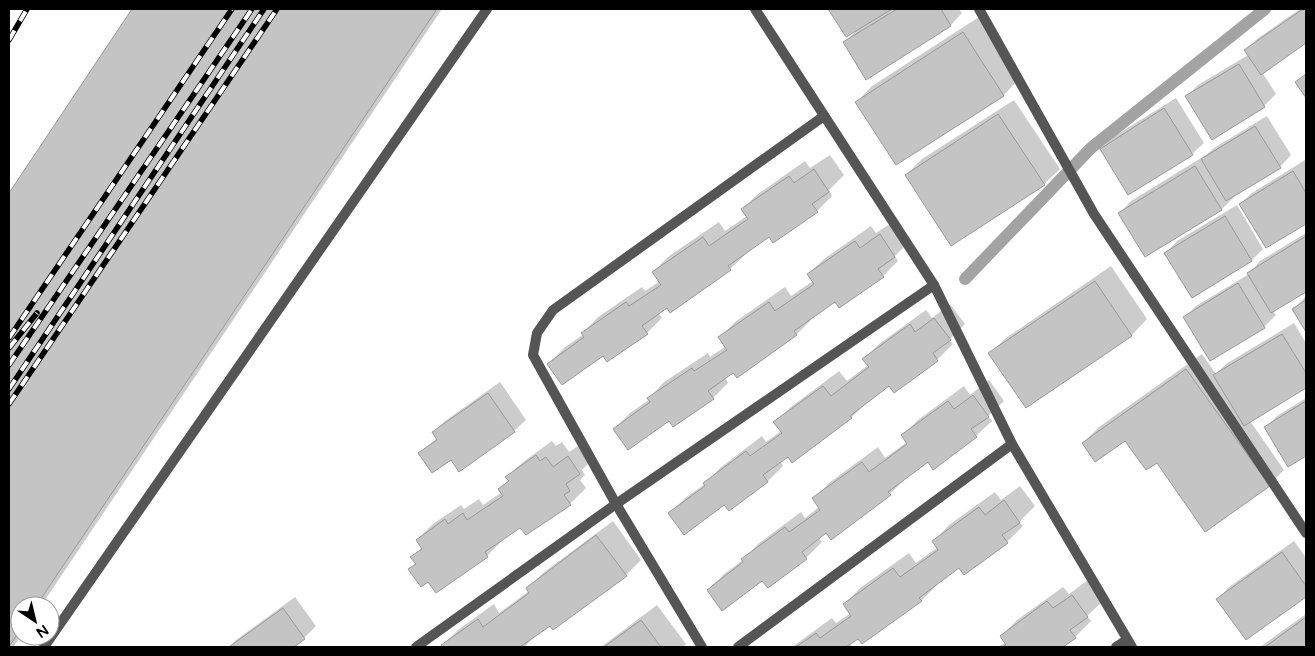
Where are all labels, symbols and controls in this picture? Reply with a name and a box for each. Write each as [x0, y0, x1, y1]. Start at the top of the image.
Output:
north arrow [10, 596, 60, 646]
text: N [33, 621, 52, 641]

